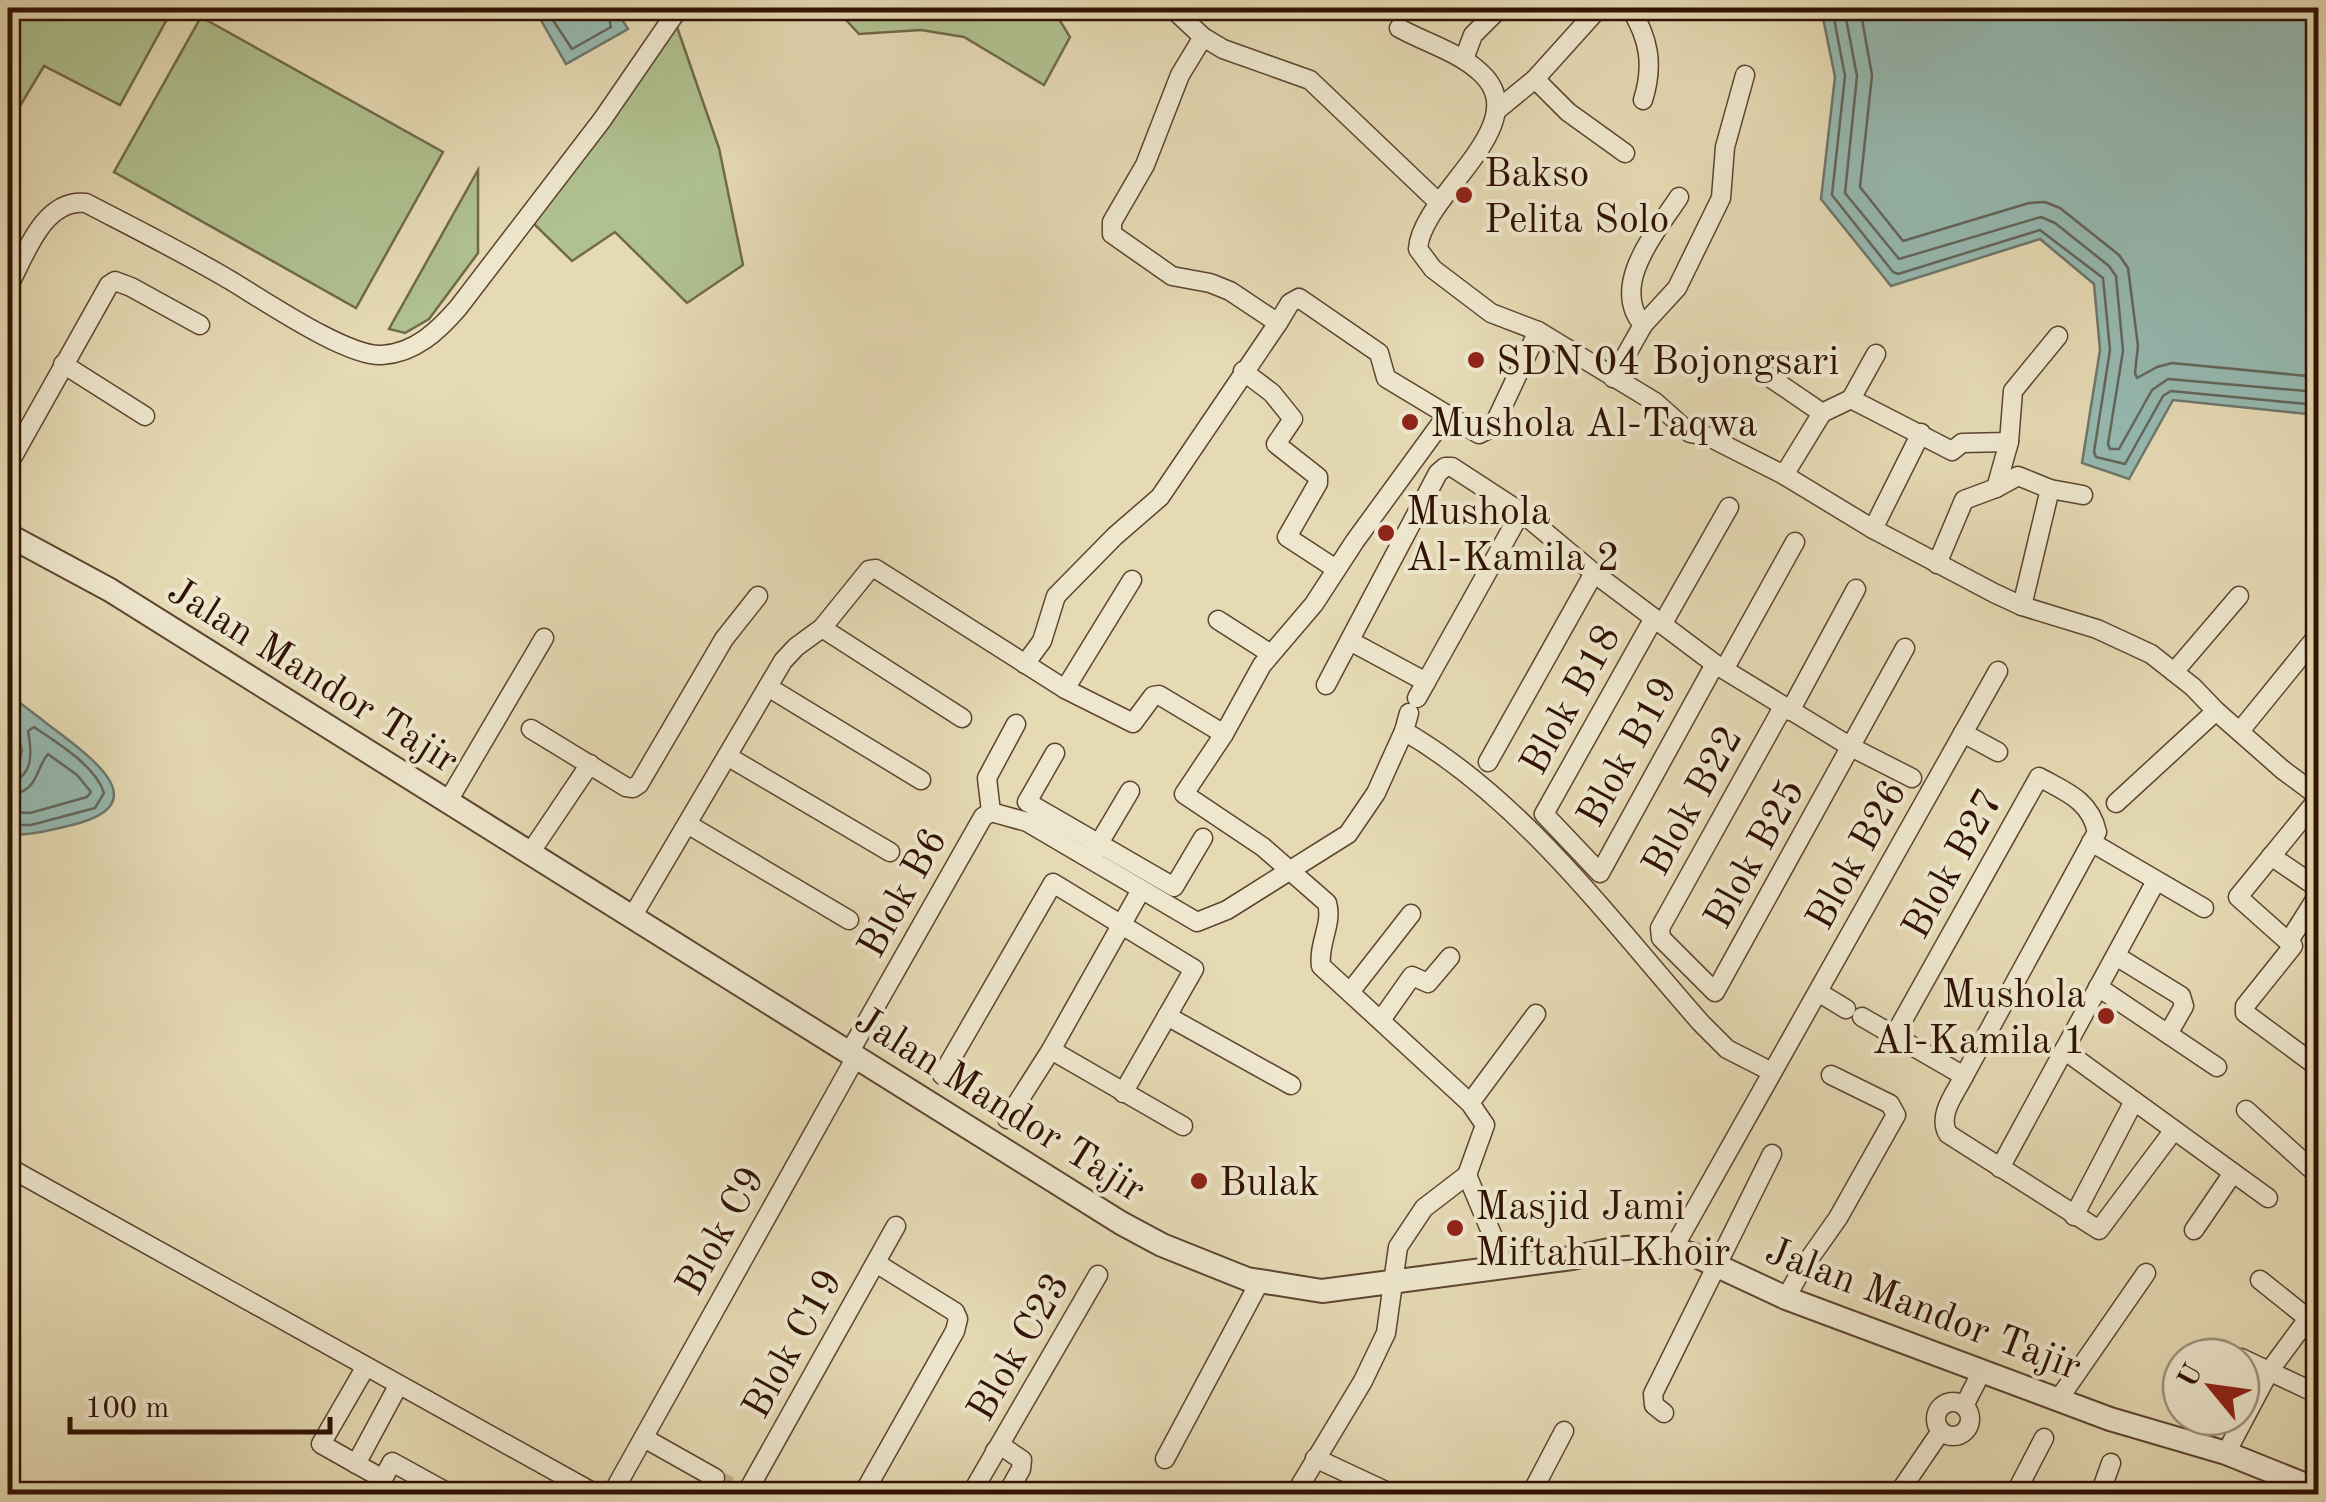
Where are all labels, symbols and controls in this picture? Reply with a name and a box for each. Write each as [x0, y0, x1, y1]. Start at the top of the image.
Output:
place label: Bakso Pelita Solo [1484, 156, 1669, 242]
marker: Bakso Pelita Solo [1453, 184, 1475, 206]
place label: SDN 04 Bojongsari [1496, 344, 1839, 384]
marker: SDN 04 Bojongsari [1465, 349, 1487, 371]
place label: Mushola Al-Taqwa [1430, 406, 1758, 446]
marker: Mushola Al-Taqwa [1399, 411, 1421, 433]
place label: Mushola Al-Kamila 2 [1406, 494, 1620, 580]
marker: Mushola Al-Kamila 2 [1375, 522, 1397, 544]
street label: Jalan Mandor Tajir [160, 572, 464, 783]
street label: Blok B18 [1515, 619, 1630, 782]
street label: Blok B19 [1572, 671, 1687, 834]
street label: Blok B22 [1637, 720, 1752, 883]
street label: Blok B25 [1699, 773, 1814, 936]
street label: Blok B26 [1801, 774, 1916, 937]
street label: Blok B27 [1897, 783, 2012, 946]
street label: Blok B6 [853, 823, 956, 965]
place label: Mushola Al-Kamila 1 [1872, 977, 2086, 1063]
street label: Jalan Mandor Tajir [847, 1001, 1151, 1212]
marker: Mushola Al-Kamila 1 [2095, 1005, 2117, 1027]
street label: Blok C9 [671, 1161, 774, 1303]
place label: Bulak [1219, 1165, 1319, 1205]
marker: Bulak [1188, 1170, 1210, 1192]
place label: Masjid Jami Miftahul Khoir [1475, 1189, 1730, 1275]
marker: Masjid Jami Miftahul Khoir [1444, 1217, 1466, 1239]
street label: Jalan Mandor Tajir [1759, 1232, 2086, 1389]
street label: Blok C19 [737, 1264, 852, 1426]
street label: Blok C23 [962, 1267, 1079, 1429]
north arrow [2161, 1337, 2261, 1437]
text: U [2174, 1360, 2209, 1393]
scale bar [70, 1372, 330, 1434]
text: 100 m [85, 1394, 169, 1424]

